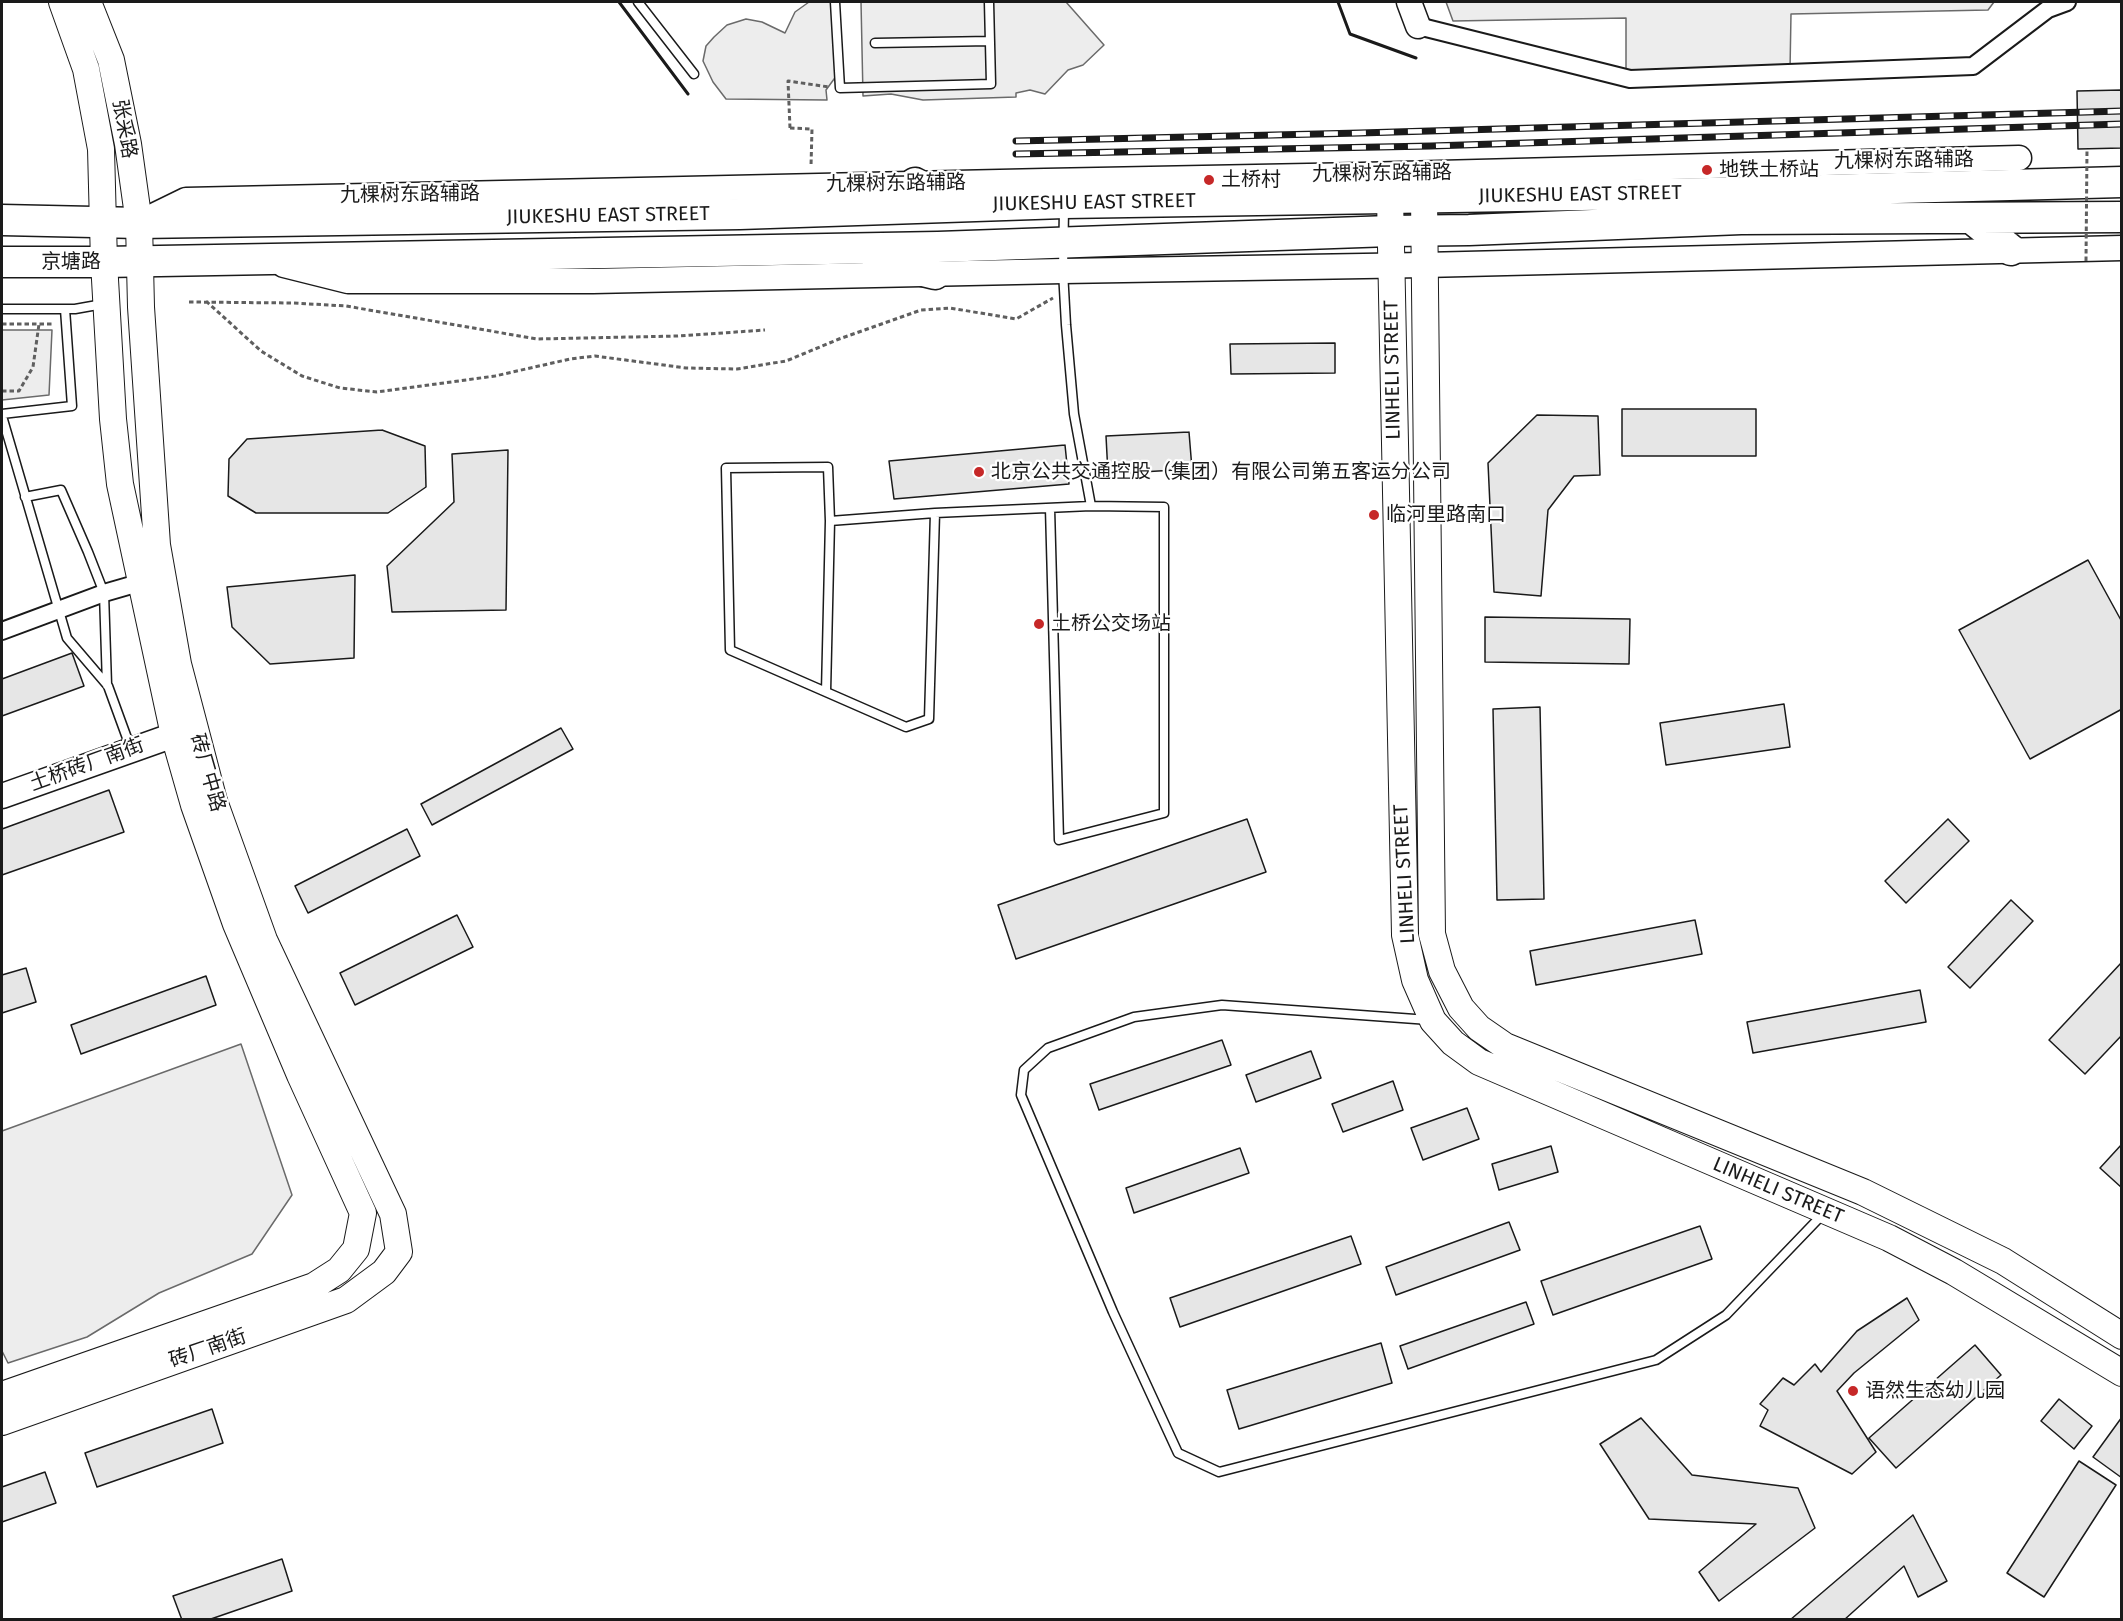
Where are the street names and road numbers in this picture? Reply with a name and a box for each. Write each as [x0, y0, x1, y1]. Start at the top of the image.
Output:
street label: 张采路 [107, 97, 141, 161]
street label: 九棵树东路辅路 [1834, 148, 1974, 174]
street label: 九棵树东路辅路 [1312, 161, 1452, 187]
street label: 九棵树东路辅路 [826, 171, 966, 197]
street label: JIUKESHU EAST STREET [1478, 181, 1682, 209]
street label: 九棵树东路辅路 [340, 182, 480, 208]
street label: JIUKESHU EAST STREET [992, 189, 1196, 217]
street label: JIUKESHU EAST STREET [506, 202, 710, 230]
street label: 京塘路 [41, 250, 101, 274]
street label: LINHELI STREET [1380, 300, 1406, 440]
street label: 砖厂中路 [184, 731, 230, 815]
street label: 土桥砖厂南街 [27, 733, 147, 797]
street label: LINHELI STREET [1389, 804, 1421, 944]
street label: LINHELI STREET [1709, 1153, 1847, 1229]
street label: 砖厂南街 [166, 1325, 250, 1373]

